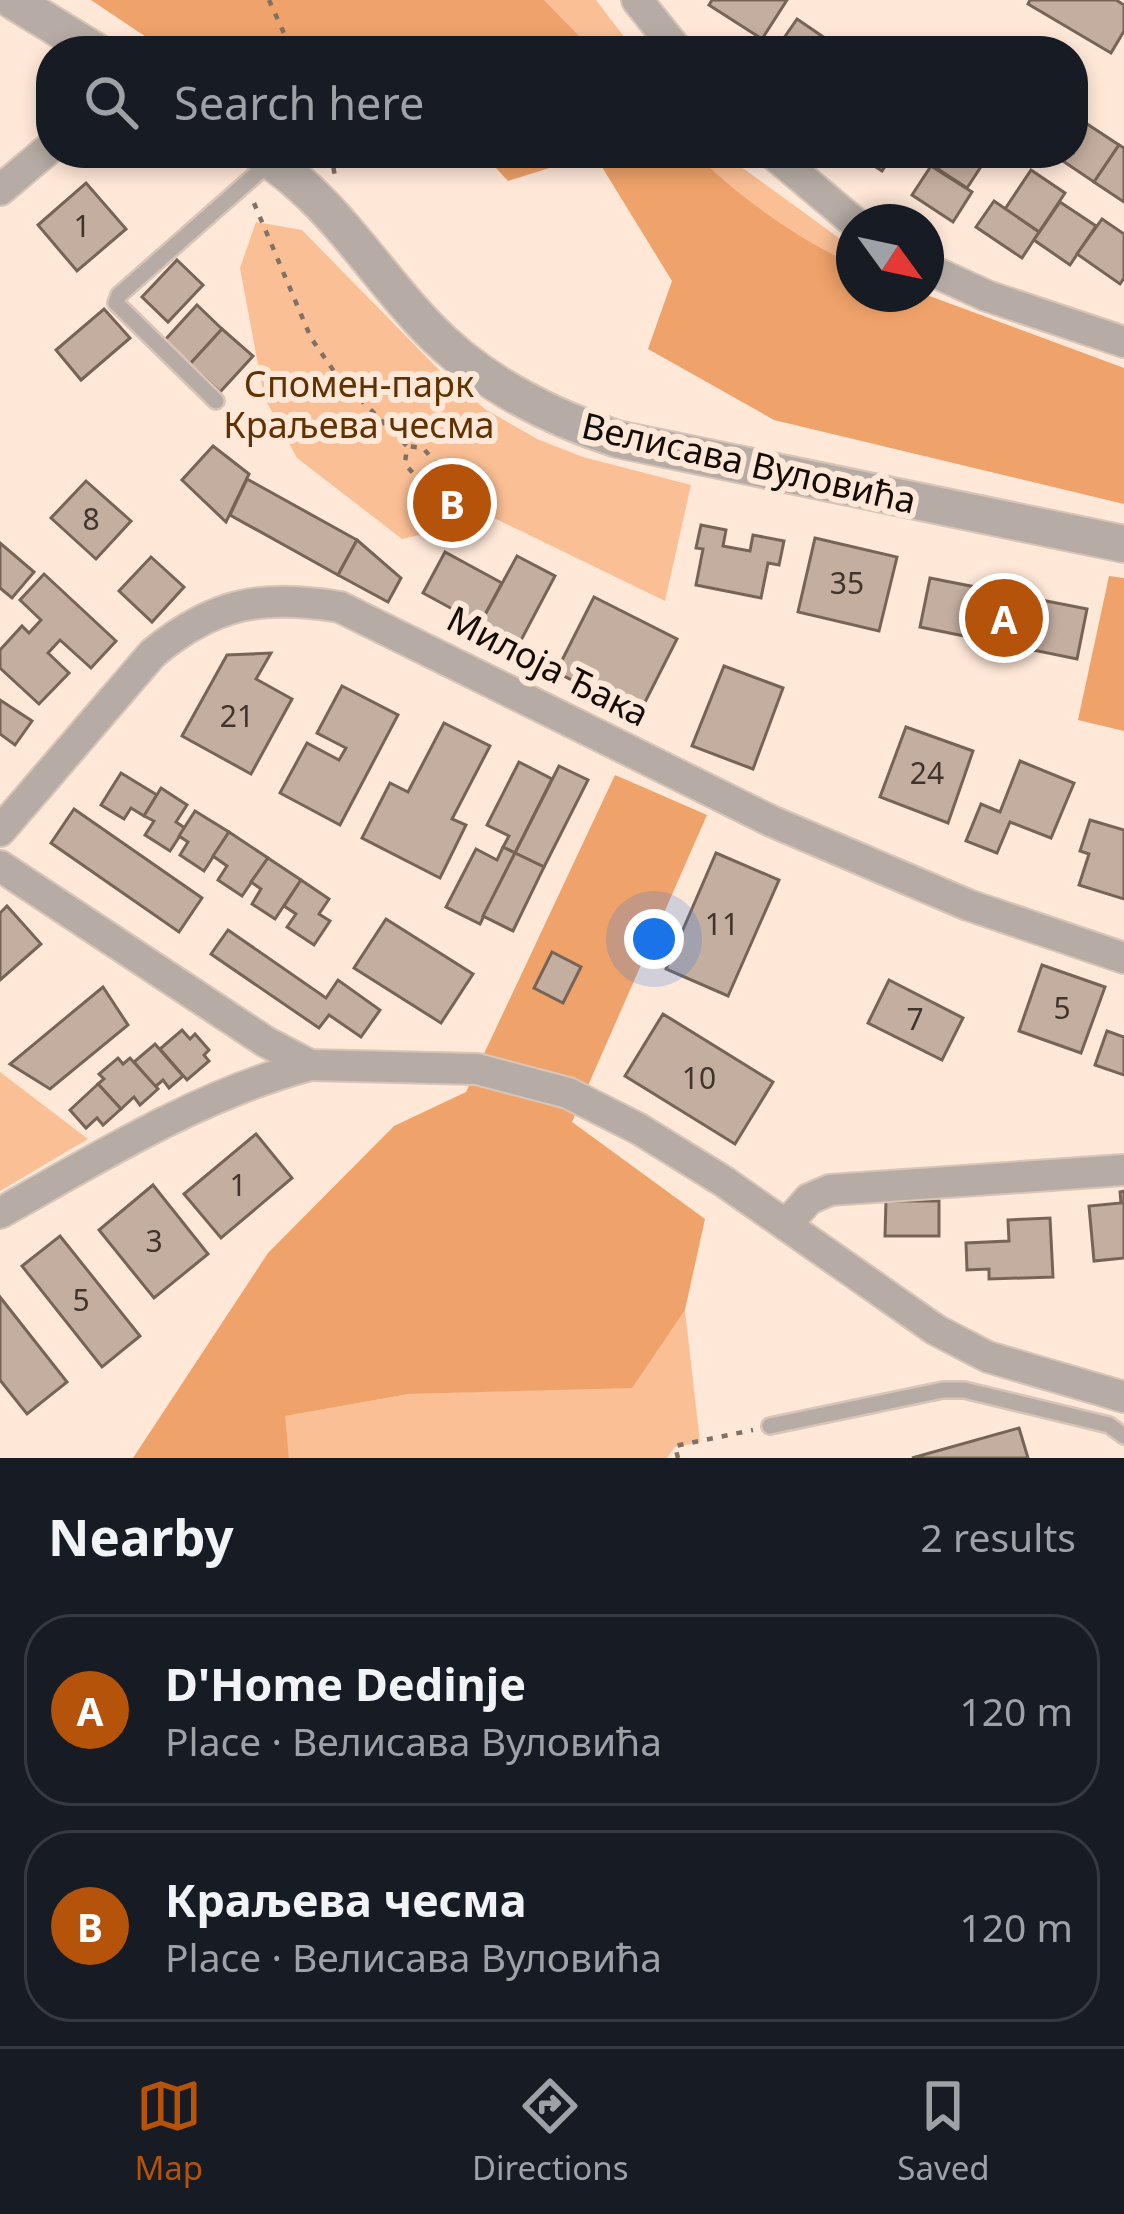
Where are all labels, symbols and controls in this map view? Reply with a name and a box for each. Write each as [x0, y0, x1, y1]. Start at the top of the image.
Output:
search box [36, 36, 1088, 168]
icon: search [78, 69, 144, 135]
text: Search here [174, 72, 424, 133]
north arrow [836, 204, 944, 312]
house number: 1 [73, 205, 91, 246]
park label: Спомен-парк Краљева чесма [223, 359, 495, 449]
street label: Велисава Вуловића [577, 400, 921, 525]
pin: B [413, 458, 491, 548]
house number: 8 [82, 498, 100, 539]
house number: 35 [830, 562, 864, 603]
pin: A [965, 573, 1043, 663]
street label: Милоја Ђака [439, 594, 658, 737]
house number: 21 [220, 695, 254, 736]
house number: 24 [910, 752, 944, 793]
house number: 11 [705, 903, 739, 944]
your location [624, 909, 684, 969]
house number: 5 [1053, 987, 1071, 1028]
house number: 7 [906, 998, 924, 1039]
house number: 10 [682, 1057, 716, 1098]
house number: 1 [229, 1164, 247, 1205]
house number: 3 [145, 1220, 163, 1261]
house number: 5 [72, 1279, 90, 1320]
text: Nearby [48, 1501, 234, 1571]
text: 2 results [921, 1510, 1076, 1563]
text: D'Home Dedinje [165, 1653, 526, 1714]
text: A [77, 1684, 104, 1737]
text: 120 m [959, 1684, 1073, 1737]
text: Place · Велисава Вуловића [165, 1714, 662, 1767]
text: Краљева чесма [165, 1869, 527, 1930]
text: B [77, 1900, 103, 1953]
text: 120 m [959, 1900, 1073, 1953]
text: Place · Велисава Вуловића [165, 1930, 662, 1983]
tab: Map [134, 2073, 203, 2190]
tab: Directions [472, 2073, 629, 2190]
tab: Saved [897, 2073, 990, 2190]

